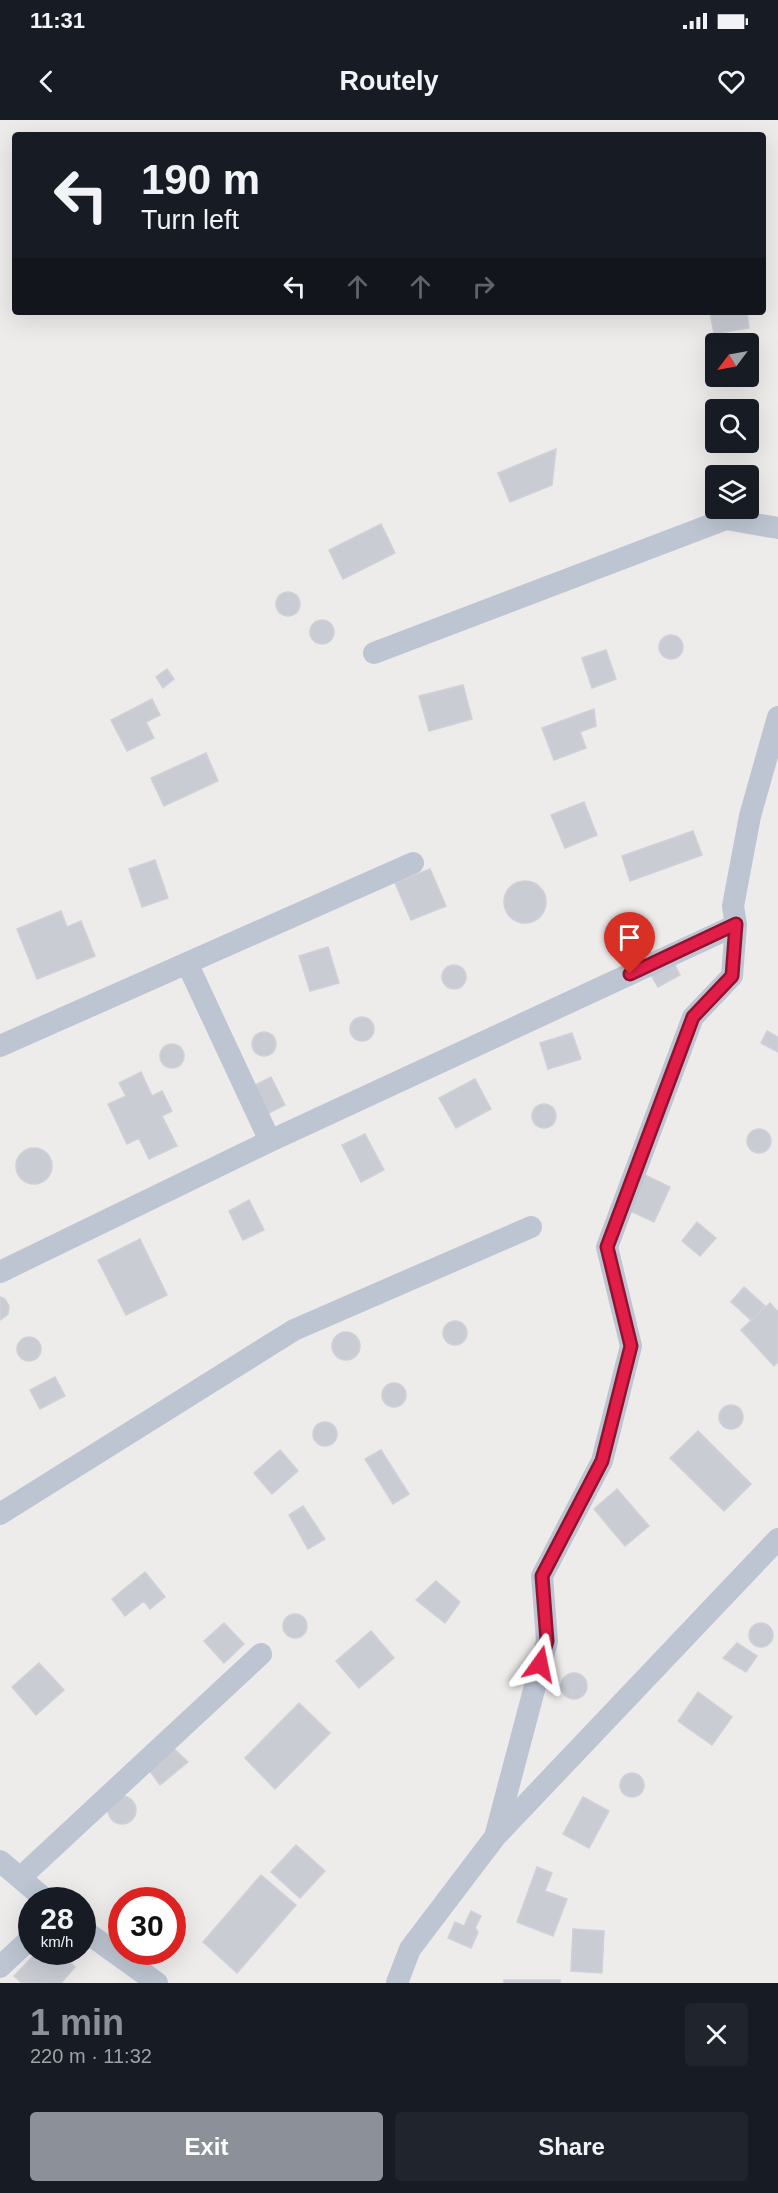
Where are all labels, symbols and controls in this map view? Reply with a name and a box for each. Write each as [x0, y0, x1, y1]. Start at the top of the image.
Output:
text: 11:31 [30, 8, 85, 33]
icon: back [30, 65, 63, 98]
icon: heart [715, 65, 748, 98]
text: Routely [339, 66, 439, 96]
icon: left [42, 156, 120, 234]
text: 190 m [141, 156, 260, 203]
text: Turn left [141, 205, 239, 235]
icon: left [278, 270, 311, 303]
icon: ahead [341, 270, 374, 303]
icon: ahead [404, 270, 437, 303]
icon: right [467, 270, 500, 303]
north arrow [705, 333, 759, 387]
map controls [705, 333, 759, 519]
button: search [705, 399, 759, 453]
button: layers [705, 465, 759, 519]
pin [604, 912, 655, 974]
icon: arrive [613, 921, 646, 954]
position arrow [508, 1632, 572, 1696]
speed limit sign: 30 [108, 1887, 186, 1965]
text: 28 [40, 1902, 74, 1935]
text: km/h [41, 1933, 73, 1950]
text: 1 min [30, 2002, 124, 2043]
button: close [685, 2003, 748, 2066]
text: 220 m · 11:32 [30, 2045, 152, 2067]
button: Exit [30, 2112, 383, 2181]
button: Share [395, 2112, 748, 2181]

